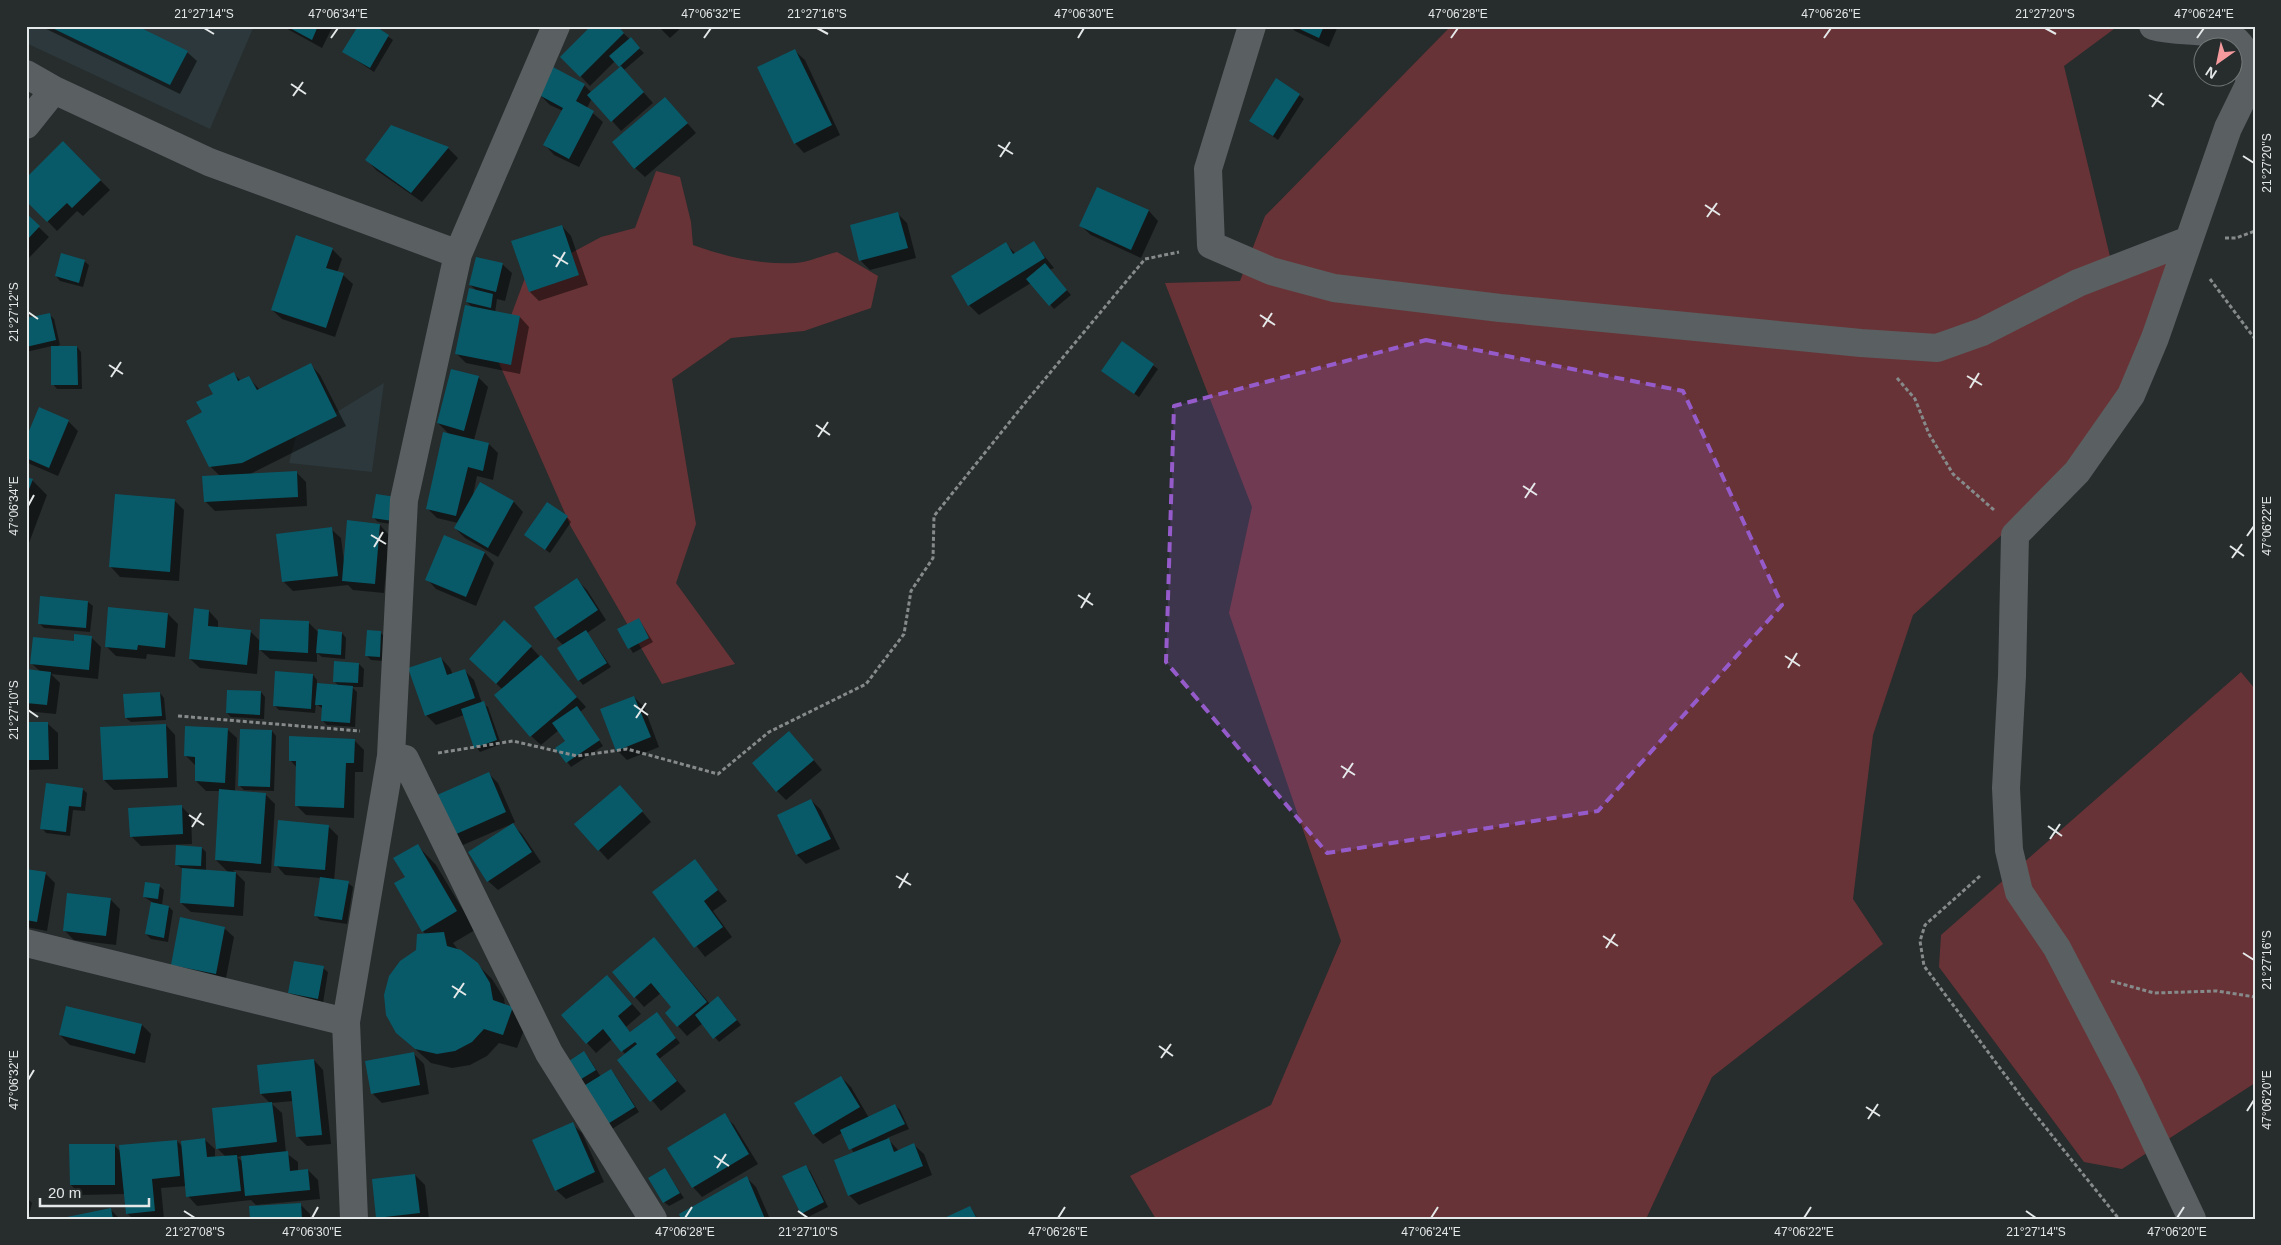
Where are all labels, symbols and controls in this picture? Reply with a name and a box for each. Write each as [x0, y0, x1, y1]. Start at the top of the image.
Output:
text: 21°27'14"S [174, 7, 234, 21]
text: 47°06'34"E [308, 7, 368, 21]
text: 47°06'32"E [681, 7, 741, 21]
text: 21°27'16"S [787, 7, 847, 21]
text: 47°06'30"E [1054, 7, 1114, 21]
text: 47°06'28"E [1428, 7, 1488, 21]
text: 47°06'26"E [1801, 7, 1861, 21]
text: 21°27'20"S [2015, 7, 2075, 21]
text: 47°06'24"E [2174, 7, 2234, 21]
north arrow [2194, 38, 2244, 88]
text: N [2202, 63, 2220, 82]
text: 21°27'20"S [2260, 133, 2274, 193]
text: 21°27'12"S [7, 282, 21, 342]
text: 47°06'34"E [7, 476, 21, 536]
text: 47°06'22"E [2260, 496, 2274, 556]
text: 21°27'10"S [7, 680, 21, 740]
text: 21°27'16"S [2260, 930, 2274, 990]
text: 47°06'32"E [7, 1050, 21, 1110]
text: 47°06'20"E [2260, 1070, 2274, 1130]
scale bar [40, 1175, 149, 1207]
text: 20 m [48, 1184, 81, 1201]
text: 21°27'08"S [165, 1225, 225, 1239]
text: 47°06'30"E [282, 1225, 342, 1239]
text: 47°06'28"E [655, 1225, 715, 1239]
text: 21°27'10"S [778, 1225, 838, 1239]
text: 47°06'26"E [1028, 1225, 1088, 1239]
text: 47°06'24"E [1401, 1225, 1461, 1239]
text: 47°06'22"E [1774, 1225, 1834, 1239]
text: 21°27'14"S [2006, 1225, 2066, 1239]
text: 47°06'20"E [2147, 1225, 2207, 1239]

